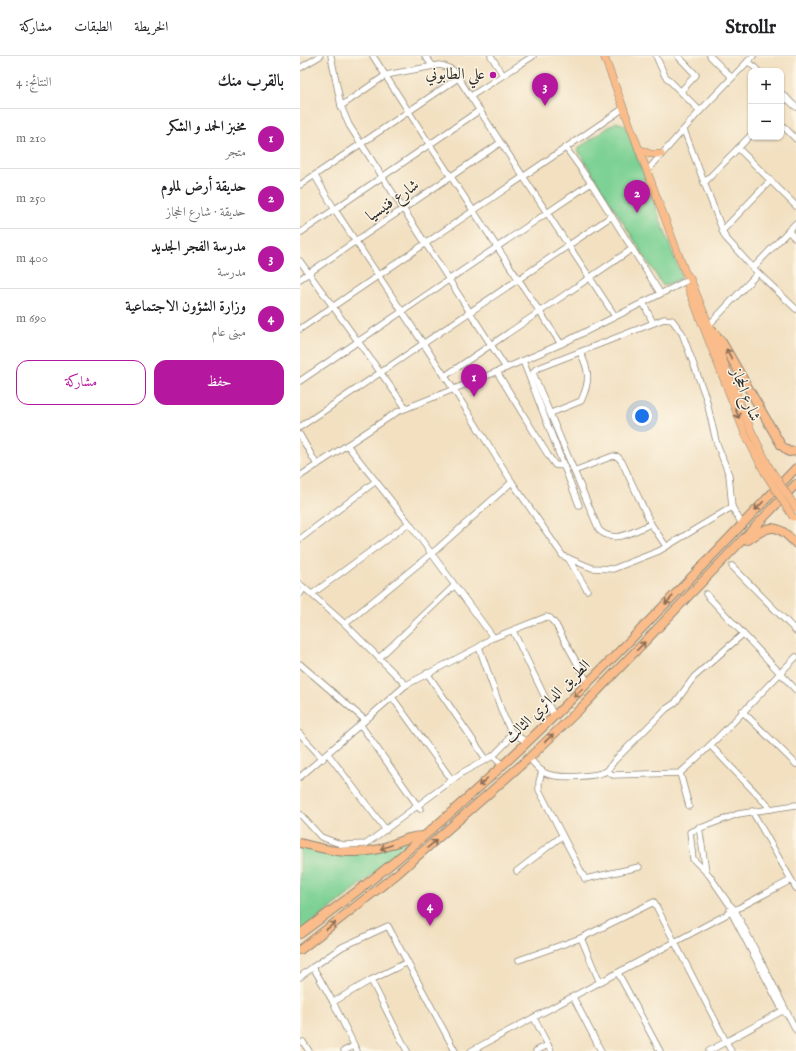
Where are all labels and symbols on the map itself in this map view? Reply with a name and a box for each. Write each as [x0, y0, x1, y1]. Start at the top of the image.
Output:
place label: علي الطابوني [426, 65, 485, 89]
marker: علي الطابوني [488, 70, 498, 80]
pin: 3 [532, 73, 558, 106]
street label: شارع فنيسيا [363, 175, 425, 228]
pin: 2 [624, 180, 650, 213]
one-way arrow [725, 348, 733, 360]
pin: 1 [461, 364, 487, 397]
street label: شارع الحجاز [723, 364, 764, 425]
your location [632, 406, 652, 426]
one-way arrow [734, 407, 742, 419]
one-way arrow [755, 501, 764, 512]
one-way arrow [664, 595, 674, 605]
one-way arrow [636, 641, 645, 651]
street label: الطريق الدائري الثالث [501, 656, 596, 749]
one-way arrow [573, 688, 583, 698]
one-way arrow [544, 733, 554, 743]
one-way arrow [478, 777, 489, 786]
one-way arrow [427, 840, 437, 849]
one-way arrow [380, 843, 392, 851]
pin: 4 [417, 893, 443, 926]
one-way arrow [325, 921, 336, 930]

